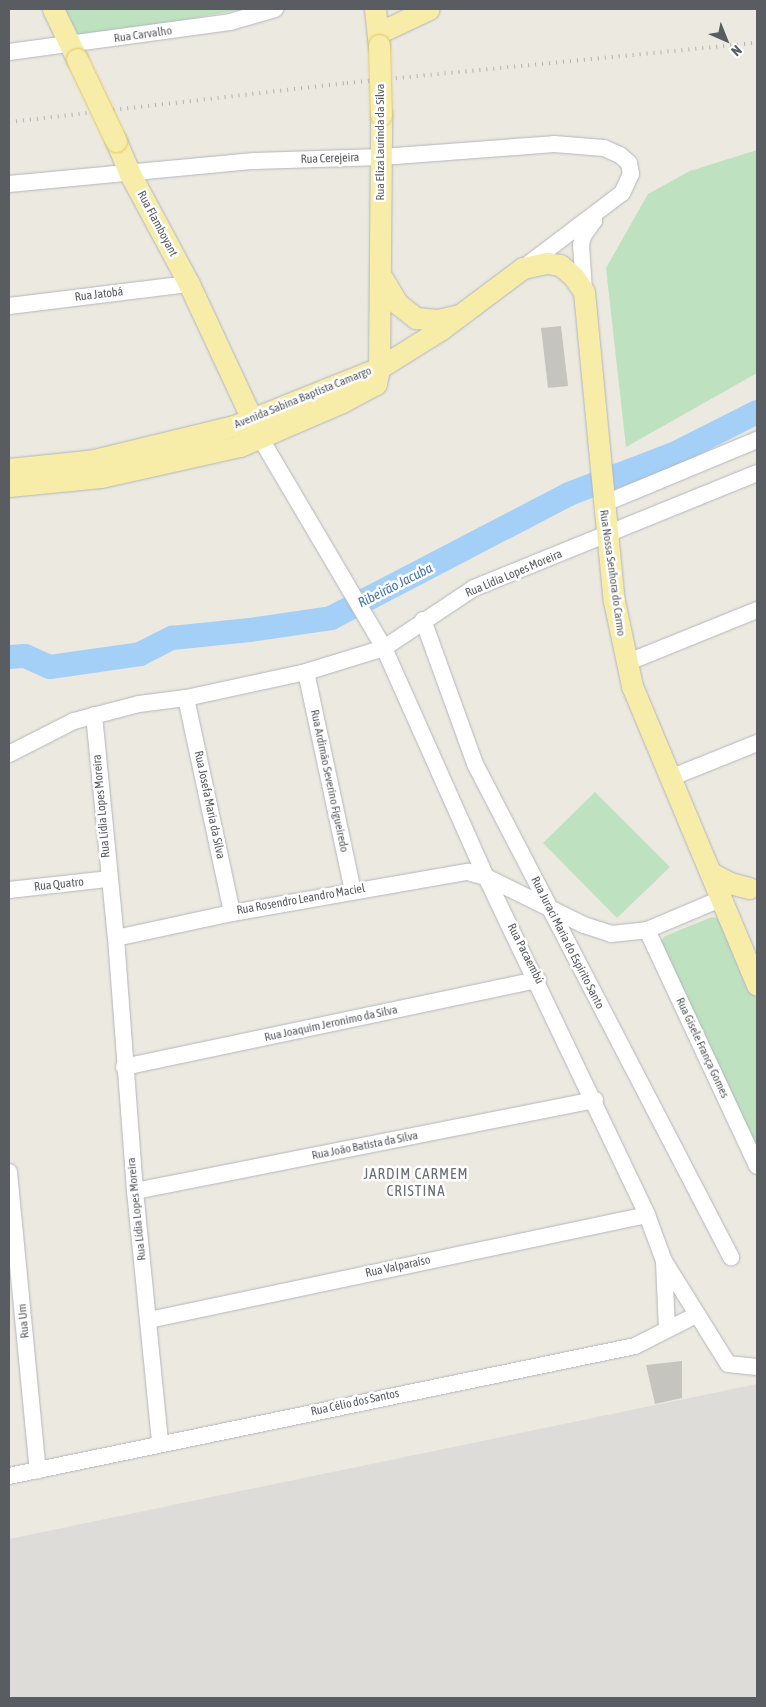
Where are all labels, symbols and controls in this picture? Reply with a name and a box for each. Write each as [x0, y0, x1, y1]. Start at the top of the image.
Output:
north arrow [701, 15, 751, 65]
street label: Rua Carvalho [113, 24, 173, 46]
text: N [728, 42, 745, 59]
street label: Rua Eliza Laurinda da Silva [374, 84, 388, 200]
street label: Rua Cerejeira [300, 151, 360, 167]
street label: Rua Flamboyant [134, 189, 180, 259]
street label: Rua Jatobá [74, 285, 124, 305]
street label: Avenida Sabina Baptista Camargo [232, 364, 374, 432]
street label: Rua Nossa Senhora do Carmo [596, 509, 628, 637]
street label: Rua Lídia Lopes Moreira [463, 547, 565, 601]
water label: Ribeirão Jacuba [355, 559, 435, 611]
street label: Rua Ardimão Severino Figueiredo [307, 708, 351, 854]
street label: Rua Josefa Maria da Silva [191, 750, 227, 860]
street label: Rua Lídia Lopes Moreira [90, 754, 114, 858]
street label: Rua Juraci Maria do Espírito Santo [527, 874, 607, 1012]
street label: Rua Quatro [33, 875, 85, 895]
street label: Rua Rosendro Leandro Maciel [236, 882, 366, 918]
street label: Rua Pacaembú [504, 921, 546, 987]
street label: Rua Gisele França Gomes [672, 995, 732, 1101]
street label: Rua Joaquim Jeronimo da Silva [263, 1003, 399, 1045]
street label: Rua João Batista da Silva [311, 1129, 419, 1163]
street label: Rua Lídia Lopes Moreira [124, 1157, 150, 1261]
district label: JARDIM CARMEM CRISTINA [362, 1164, 470, 1199]
street label: Rua Valparaíso [364, 1253, 432, 1281]
street label: Rua Um [15, 1303, 33, 1339]
street label: Rua Célio dos Santos [310, 1387, 400, 1419]

